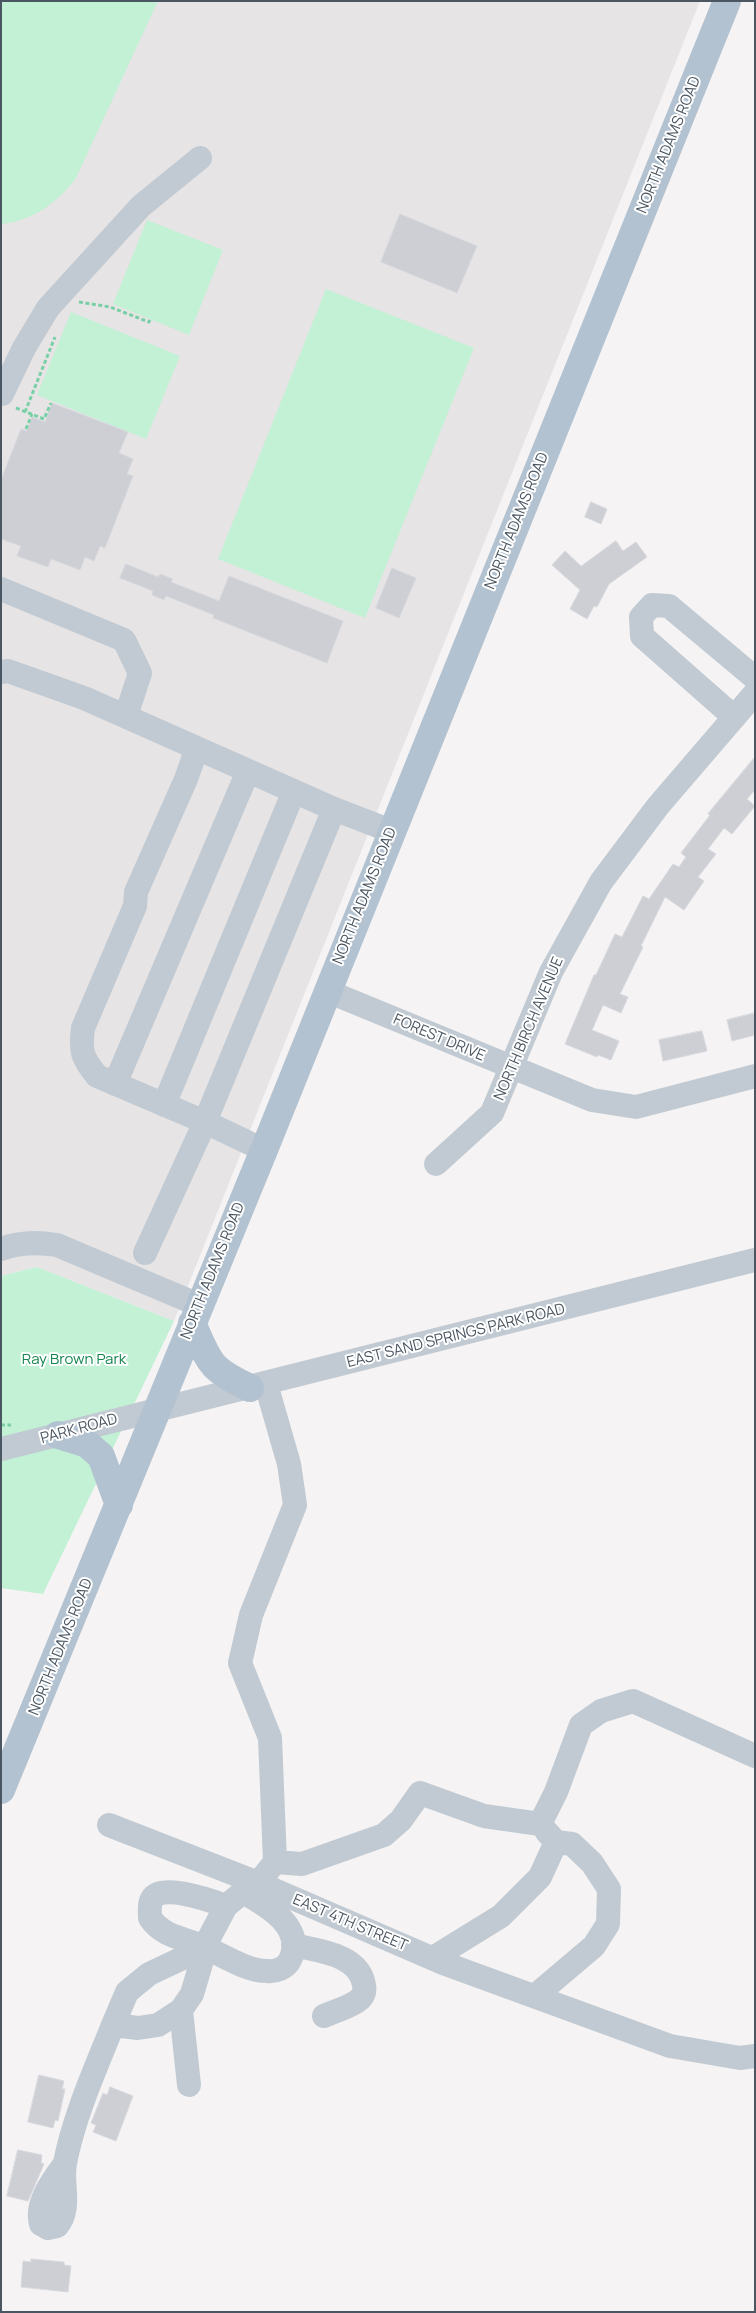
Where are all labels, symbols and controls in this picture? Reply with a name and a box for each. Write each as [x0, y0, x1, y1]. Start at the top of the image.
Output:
street label: NORTH ADAMS ROAD [633, 74, 705, 216]
street label: NORTH ADAMS ROAD [481, 450, 553, 592]
street label: NORTH ADAMS ROAD [329, 825, 401, 967]
street label: NORTH BIRCH AVENUE [491, 955, 567, 1103]
street label: FOREST DRIVE [390, 1011, 488, 1065]
street label: NORTH ADAMS ROAD [177, 1200, 249, 1342]
street label: EAST SAND SPRINGS PARK ROAD [345, 1300, 567, 1372]
park label: Ray Brown Park [22, 1351, 126, 1369]
street label: PARK ROAD [39, 1410, 119, 1448]
street label: NORTH ADAMS ROAD [25, 1576, 97, 1718]
street label: EAST 4TH STREET [290, 1891, 410, 1955]

